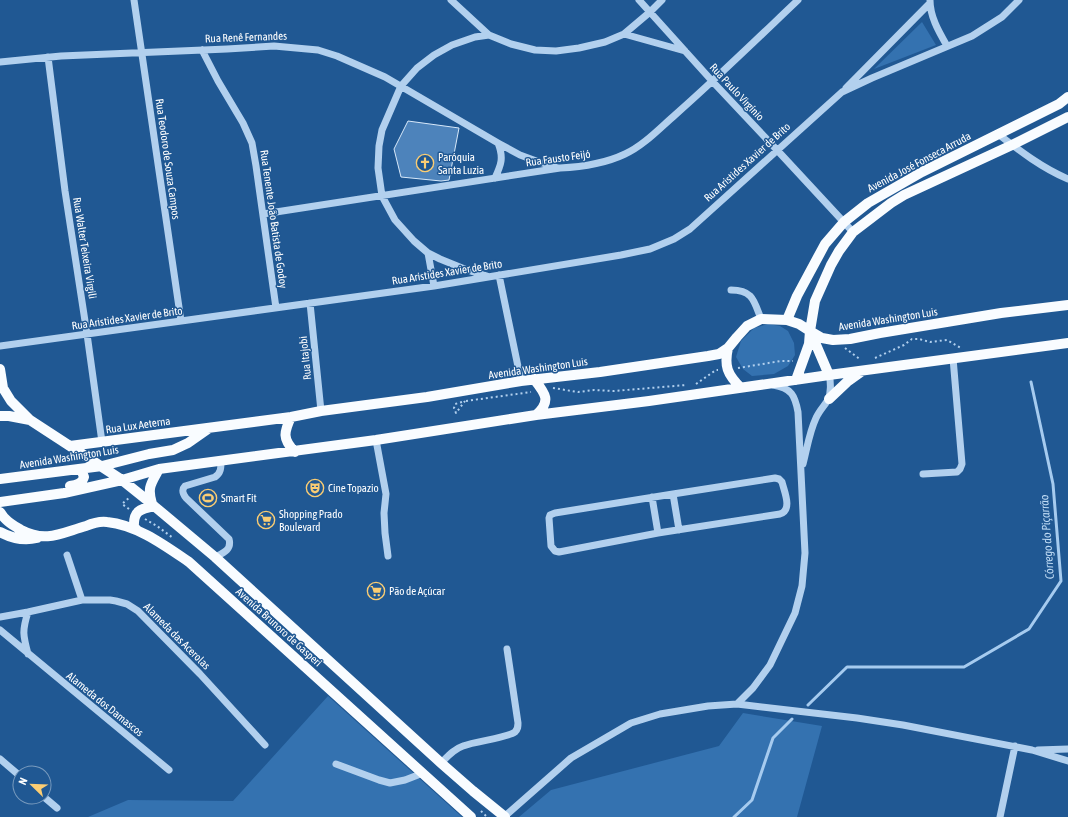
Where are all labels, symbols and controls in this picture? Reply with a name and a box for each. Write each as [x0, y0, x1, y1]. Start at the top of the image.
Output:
street label: Rua Renê Fernandes [205, 30, 287, 44]
street label: Rua Paulo Virgínio [707, 61, 767, 123]
street label: Rua Teodoro de Souza Campos [154, 98, 182, 220]
street label: Rua Aristides Xavier de Brito [702, 120, 792, 204]
street label: Avenida José Fonseca Arruda [865, 130, 973, 194]
street label: Rua Fausto Feijó [525, 148, 591, 168]
street label: Rua Tenente João Batista de Godoy [258, 149, 290, 289]
place label: Paróquia Santa Luzia [438, 151, 484, 176]
church icon: Paróquia Santa Luzia [415, 153, 435, 173]
street label: Rua Walter Teixeira Virgili [71, 196, 99, 300]
street label: Rua Aristides Xavier de Brito [391, 257, 503, 287]
street label: Rua Aristides Xavier de Brito [71, 304, 183, 332]
street label: Avenida Washington Luis [838, 305, 938, 333]
street label: Rua Itajobi [297, 336, 313, 380]
street label: Avenida Washington Luis [488, 355, 589, 381]
street label: Rua Lux Aeterna [105, 415, 171, 435]
street label: Avenida Washington Luis [19, 443, 119, 471]
theatre icon: Cine Topazio [305, 478, 325, 498]
place label: Cine Topazio [328, 482, 379, 494]
sports icon: Smart Fit [198, 488, 218, 508]
place label: Smart Fit [221, 492, 257, 504]
water label: Córrego do Piçarrão [1037, 494, 1057, 580]
place label: Shopping Prado Boulevard [279, 508, 343, 533]
supermarket icon: Shopping Prado Boulevard [256, 510, 276, 530]
supermarket icon: Pão de Açúcar [366, 581, 386, 601]
street label: Avenida Brunoro de Gasperi [234, 585, 324, 669]
place label: Pão de Açúcar [389, 585, 446, 597]
street label: Alameda das Acerolas [141, 600, 213, 672]
street label: Alameda dos Damascos [64, 669, 146, 739]
north arrow [12, 765, 52, 805]
text: N [16, 776, 30, 786]

